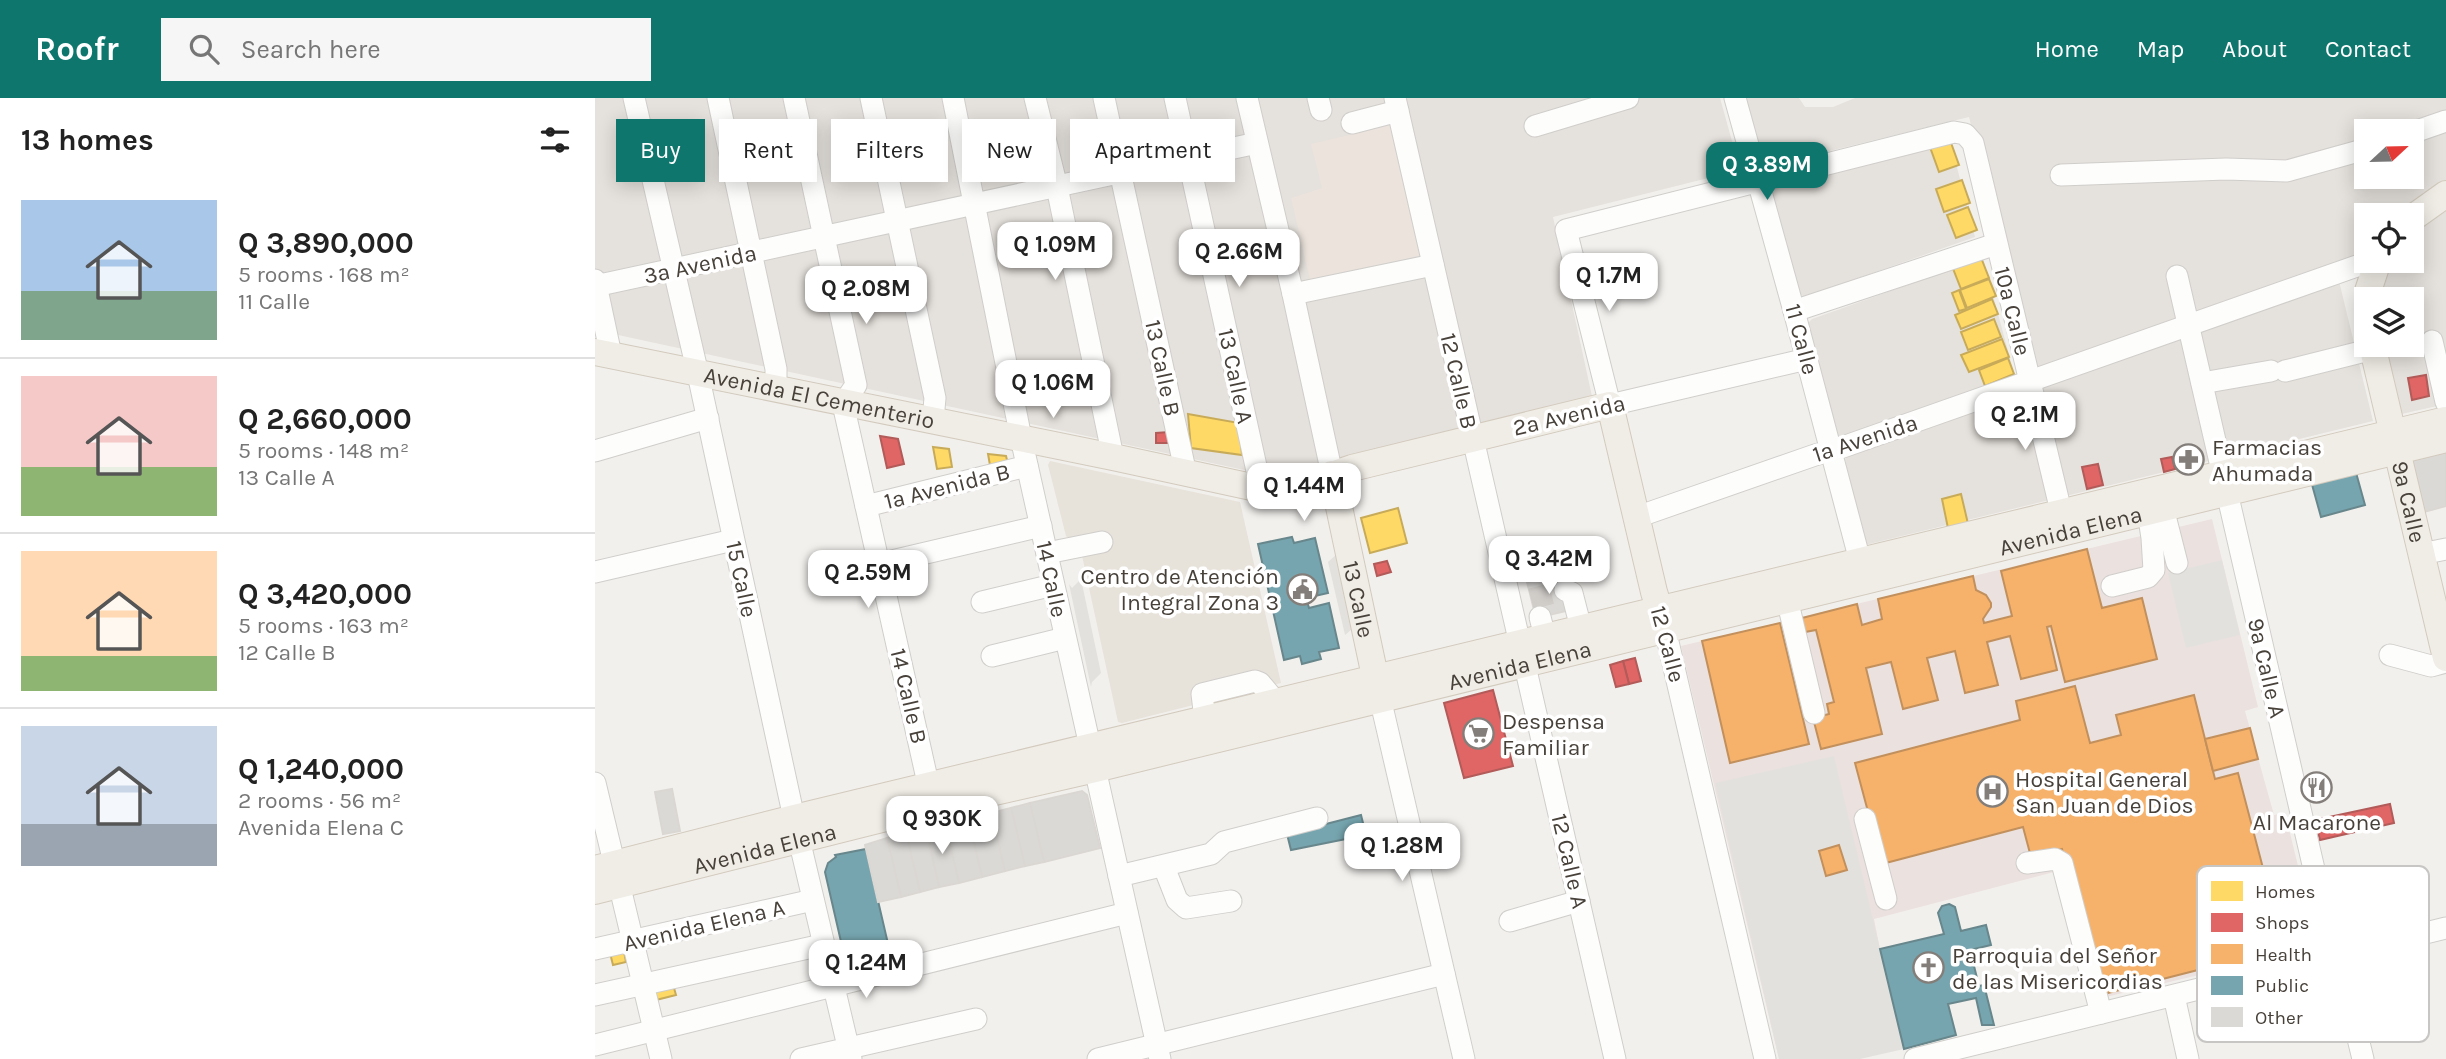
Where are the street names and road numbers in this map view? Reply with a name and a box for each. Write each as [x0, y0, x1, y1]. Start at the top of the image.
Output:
street label: 3a Avenida [641, 239, 759, 290]
street label: 10a Calle [1988, 264, 2037, 358]
street label: 11 Calle [1779, 301, 1824, 377]
street label: 13 Calle B [1139, 317, 1186, 419]
street label: 13 Calle A [1212, 326, 1259, 426]
street label: 12 Calle B [1434, 331, 1483, 432]
street label: Avenida El Cementerio [702, 361, 937, 435]
street label: 2a Avenida [1510, 389, 1628, 442]
street label: 1a Avenida [1809, 409, 1921, 468]
street label: 1a Avenida B [881, 458, 1013, 515]
street label: 9a Calle [2386, 458, 2431, 545]
street label: Avenida Elena [1996, 501, 2145, 562]
street label: 15 Calle [720, 538, 763, 620]
street label: 14 Calle [1030, 538, 1073, 620]
street label: 13 Calle [1337, 558, 1379, 640]
street label: 12 Calle [1644, 603, 1691, 685]
street label: 9a Calle A [2242, 616, 2291, 721]
street label: Avenida Elena [1446, 635, 1594, 696]
street label: 14 Calle B [884, 646, 933, 746]
street label: 12 Calle A [1546, 811, 1594, 911]
street label: Avenida Elena [691, 818, 839, 880]
street label: Avenida Elena A [621, 894, 788, 957]

